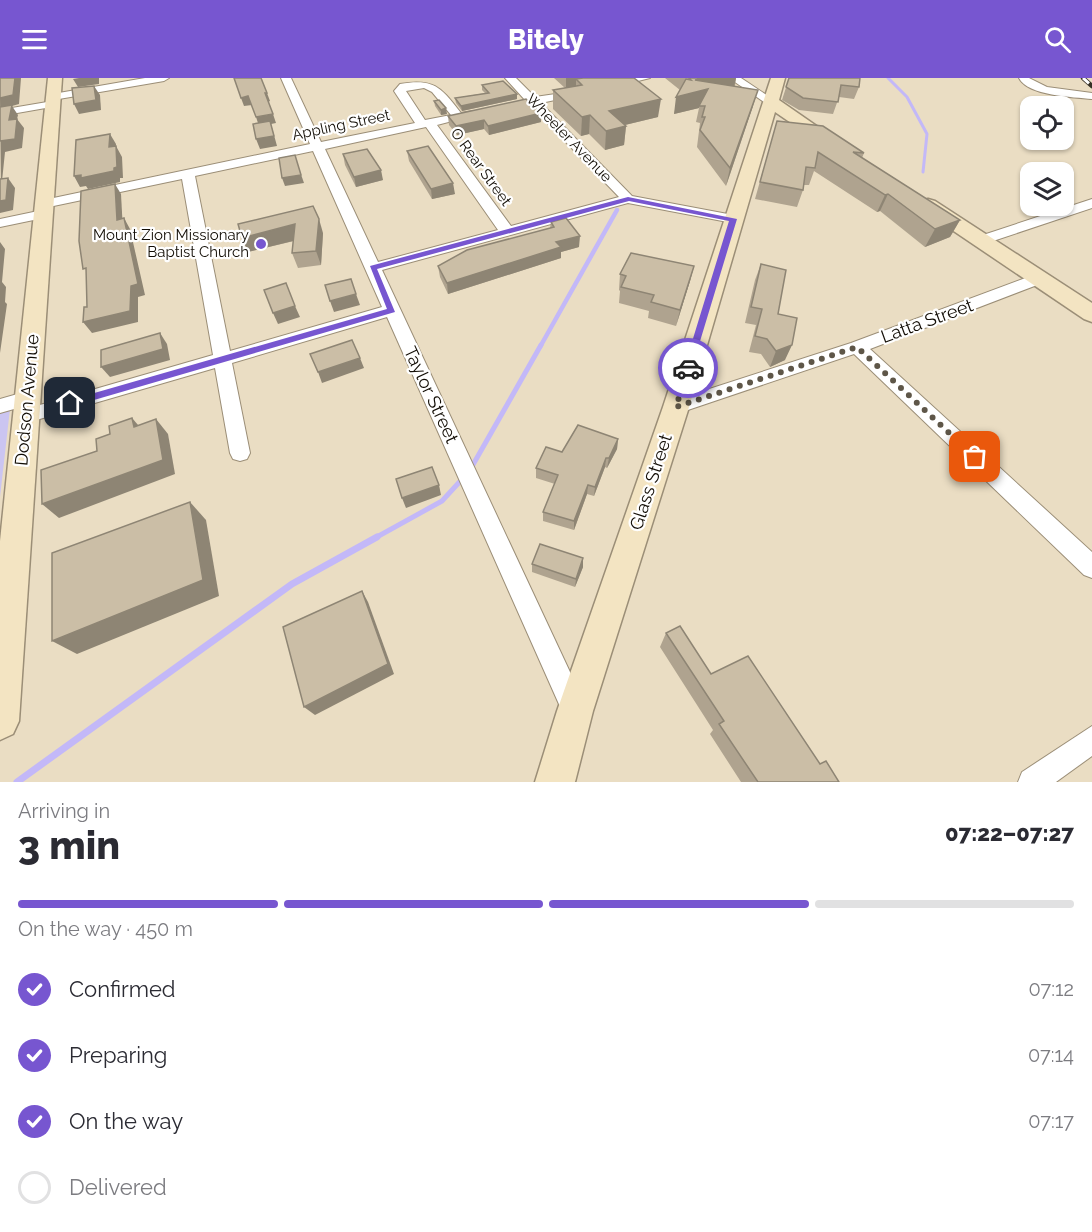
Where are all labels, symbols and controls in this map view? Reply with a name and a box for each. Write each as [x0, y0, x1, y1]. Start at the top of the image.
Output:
icon: menu [18, 23, 51, 56]
icon: search [1041, 23, 1074, 56]
text: Bitely [508, 24, 584, 55]
street label: Wheeler Avenue [522, 90, 616, 186]
map controls [1020, 96, 1074, 216]
button: locate [1020, 96, 1074, 150]
street label: Appling Street [290, 106, 392, 144]
street label: O Rear Street [447, 125, 515, 209]
button: layers [1020, 162, 1074, 216]
place label: Mount Zion Missionary Baptist Church [93, 226, 249, 261]
marker: Mount Zion Missionary Baptist Church [254, 237, 268, 251]
street label: Latta Street [878, 294, 976, 347]
street label: Dodson Avenue [10, 333, 43, 467]
courier [658, 338, 718, 398]
street label: Taylor Street [400, 343, 463, 447]
icon: car [672, 352, 705, 385]
pin [44, 377, 95, 428]
icon: home [53, 386, 86, 419]
street label: Glass Street [625, 431, 676, 532]
pin [949, 431, 1000, 482]
icon: bag [958, 440, 991, 473]
text: Arriving in [18, 799, 110, 823]
text: 07:22–07:27 [945, 820, 1074, 846]
text: 3 min [18, 822, 120, 868]
text: On the way · 450 m [18, 917, 193, 941]
icon: check [18, 973, 51, 1006]
text: Confirmed [69, 976, 176, 1002]
text: 07:12 [1028, 977, 1074, 1001]
icon: check [18, 1039, 51, 1072]
text: Preparing [69, 1042, 167, 1068]
text: 07:14 [1028, 1043, 1074, 1067]
icon: check [18, 1105, 51, 1138]
text: On the way [69, 1108, 183, 1134]
text: 07:17 [1028, 1109, 1074, 1133]
text: Delivered [69, 1174, 167, 1200]

